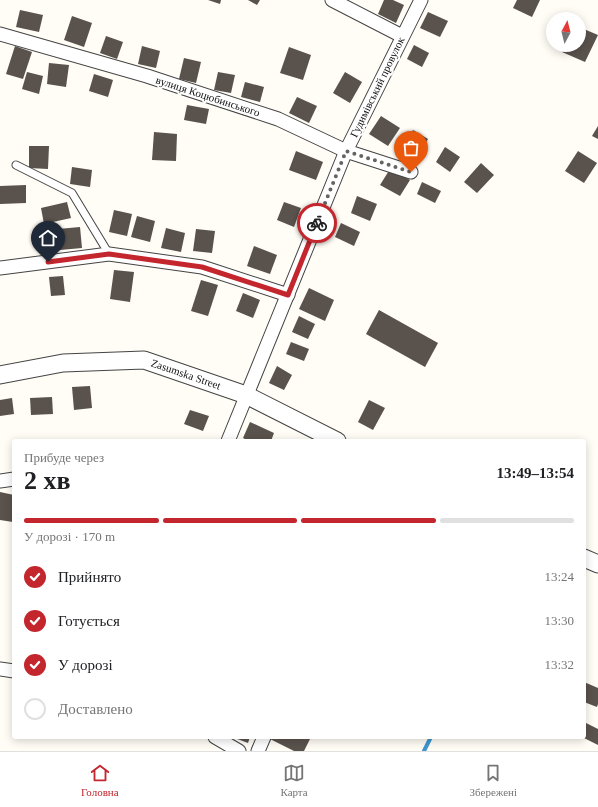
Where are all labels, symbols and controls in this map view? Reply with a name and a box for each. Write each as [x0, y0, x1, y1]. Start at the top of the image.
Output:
north arrow [546, 12, 586, 52]
map controls [546, 12, 586, 52]
street label: Гудимівський провулок [347, 34, 407, 139]
street label: вулиця Коцюбинського [155, 74, 262, 119]
pin [394, 131, 428, 172]
icon: bag [400, 137, 422, 159]
courier [297, 203, 337, 243]
icon: bike [306, 212, 328, 234]
pin [31, 221, 65, 262]
icon: home [37, 227, 59, 249]
street label: Zasumska Street [150, 356, 222, 392]
text: Прибуде через [24, 450, 104, 465]
text: 13:49–13:54 [497, 465, 574, 481]
text: 2 хв [24, 466, 71, 495]
text: У дорозі · 170 m [24, 529, 115, 544]
icon: check [24, 566, 46, 588]
text: Прийнято [58, 569, 121, 585]
text: 13:24 [544, 569, 574, 584]
icon: check [24, 610, 46, 632]
text: Готується [58, 613, 120, 629]
text: 13:30 [544, 613, 574, 628]
icon: check [24, 654, 46, 676]
text: У дорозі [58, 657, 113, 673]
text: 13:32 [544, 657, 574, 672]
text: Доставлено [58, 701, 133, 717]
tab: Головна [81, 762, 119, 798]
tab: Карта [280, 762, 308, 798]
tab: Збережені [470, 762, 517, 798]

